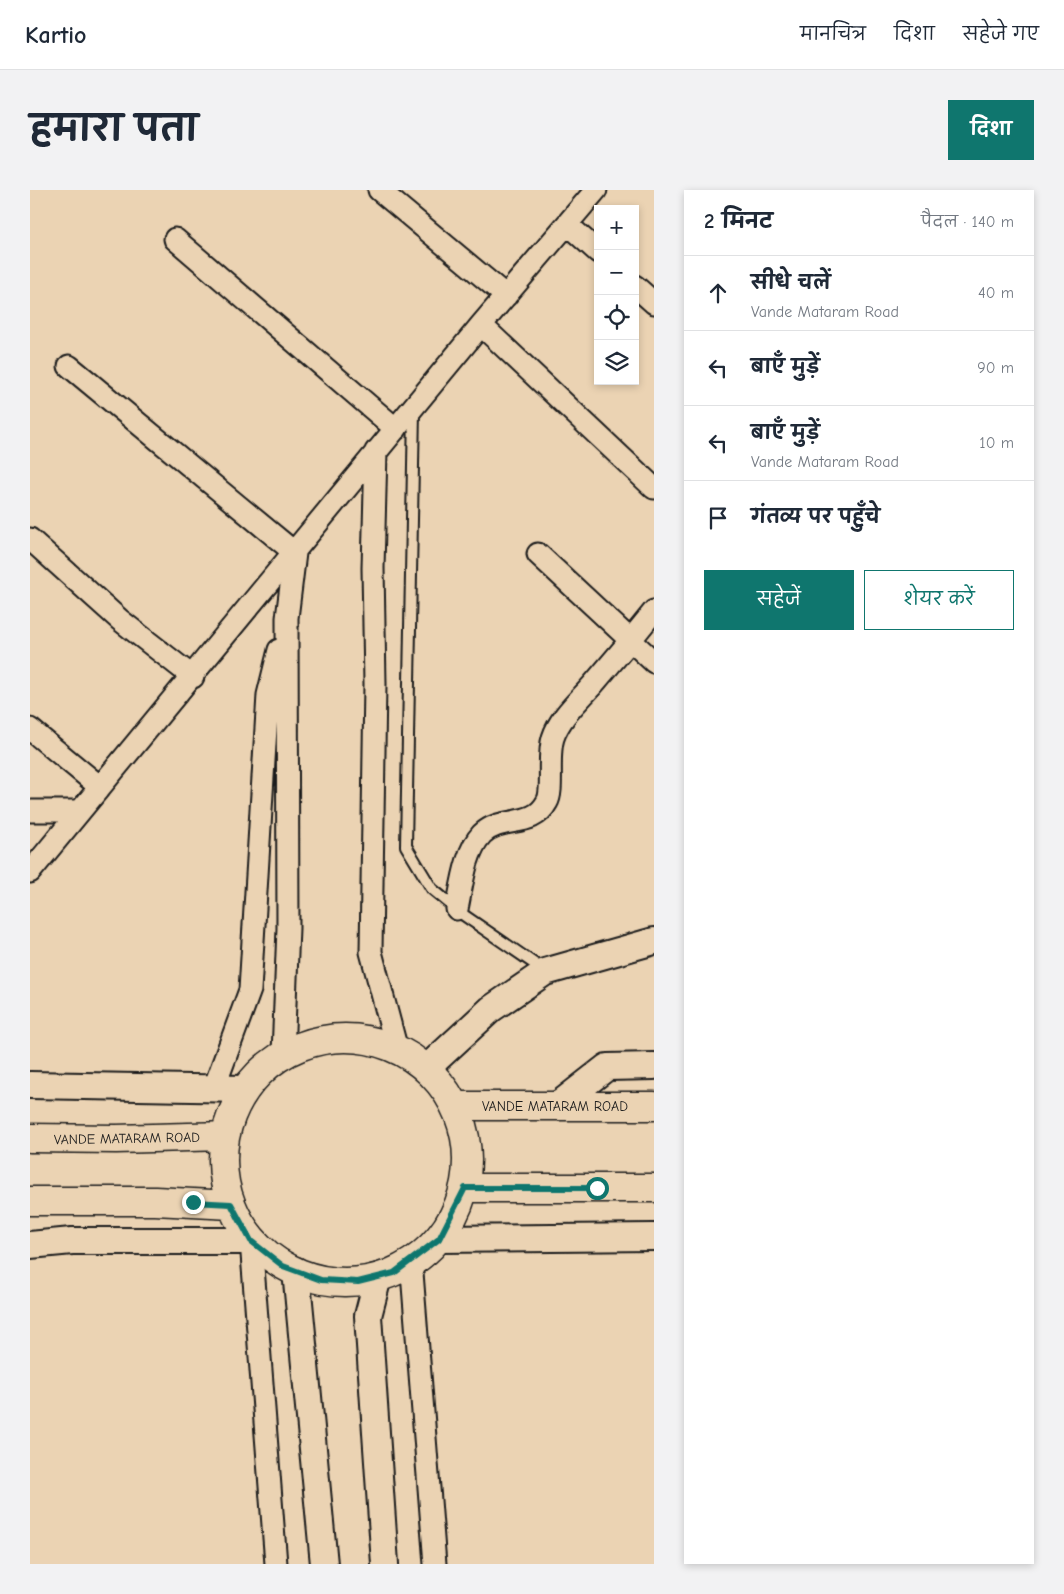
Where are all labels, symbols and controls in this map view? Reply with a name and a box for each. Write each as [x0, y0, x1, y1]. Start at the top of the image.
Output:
text: Kartio [25, 21, 87, 49]
text: मानचित्र [800, 24, 866, 45]
text: दिशा [894, 24, 935, 45]
text: सहेजे गए [963, 24, 1039, 45]
button: दिशा [948, 100, 1034, 160]
text: हमारा पता [30, 108, 198, 149]
map controls [594, 205, 639, 385]
button: + [594, 205, 639, 250]
text: 2 मिनट [704, 209, 773, 233]
text: पैदल · 140 m [921, 213, 1014, 231]
button: − [594, 250, 639, 295]
text: सीधे चलें [751, 272, 831, 294]
icon: ahead [704, 279, 732, 307]
text: 40 m [978, 284, 1014, 302]
button: locate [594, 295, 639, 340]
text: Vande Mataram Road [751, 303, 899, 321]
button: layers [594, 340, 639, 385]
icon: left [704, 354, 732, 382]
text: बाएँ मुड़ें [751, 356, 820, 378]
text: 90 m [977, 359, 1014, 377]
text: बाएँ मुड़ें [751, 422, 820, 444]
icon: left [704, 429, 732, 457]
text: 10 m [979, 434, 1014, 452]
text: Vande Mataram Road [751, 453, 899, 471]
icon: arrive [704, 504, 732, 532]
text: गंतव्य पर पहुँचे [751, 506, 880, 528]
button: सहेजें [704, 570, 854, 630]
button: शेयर करें [864, 570, 1014, 630]
street label: VANDE MATARAM ROAD [482, 1098, 628, 1115]
street label: VANDE MATARAM ROAD [54, 1129, 200, 1148]
route start [586, 1177, 609, 1200]
route end [182, 1191, 205, 1214]

